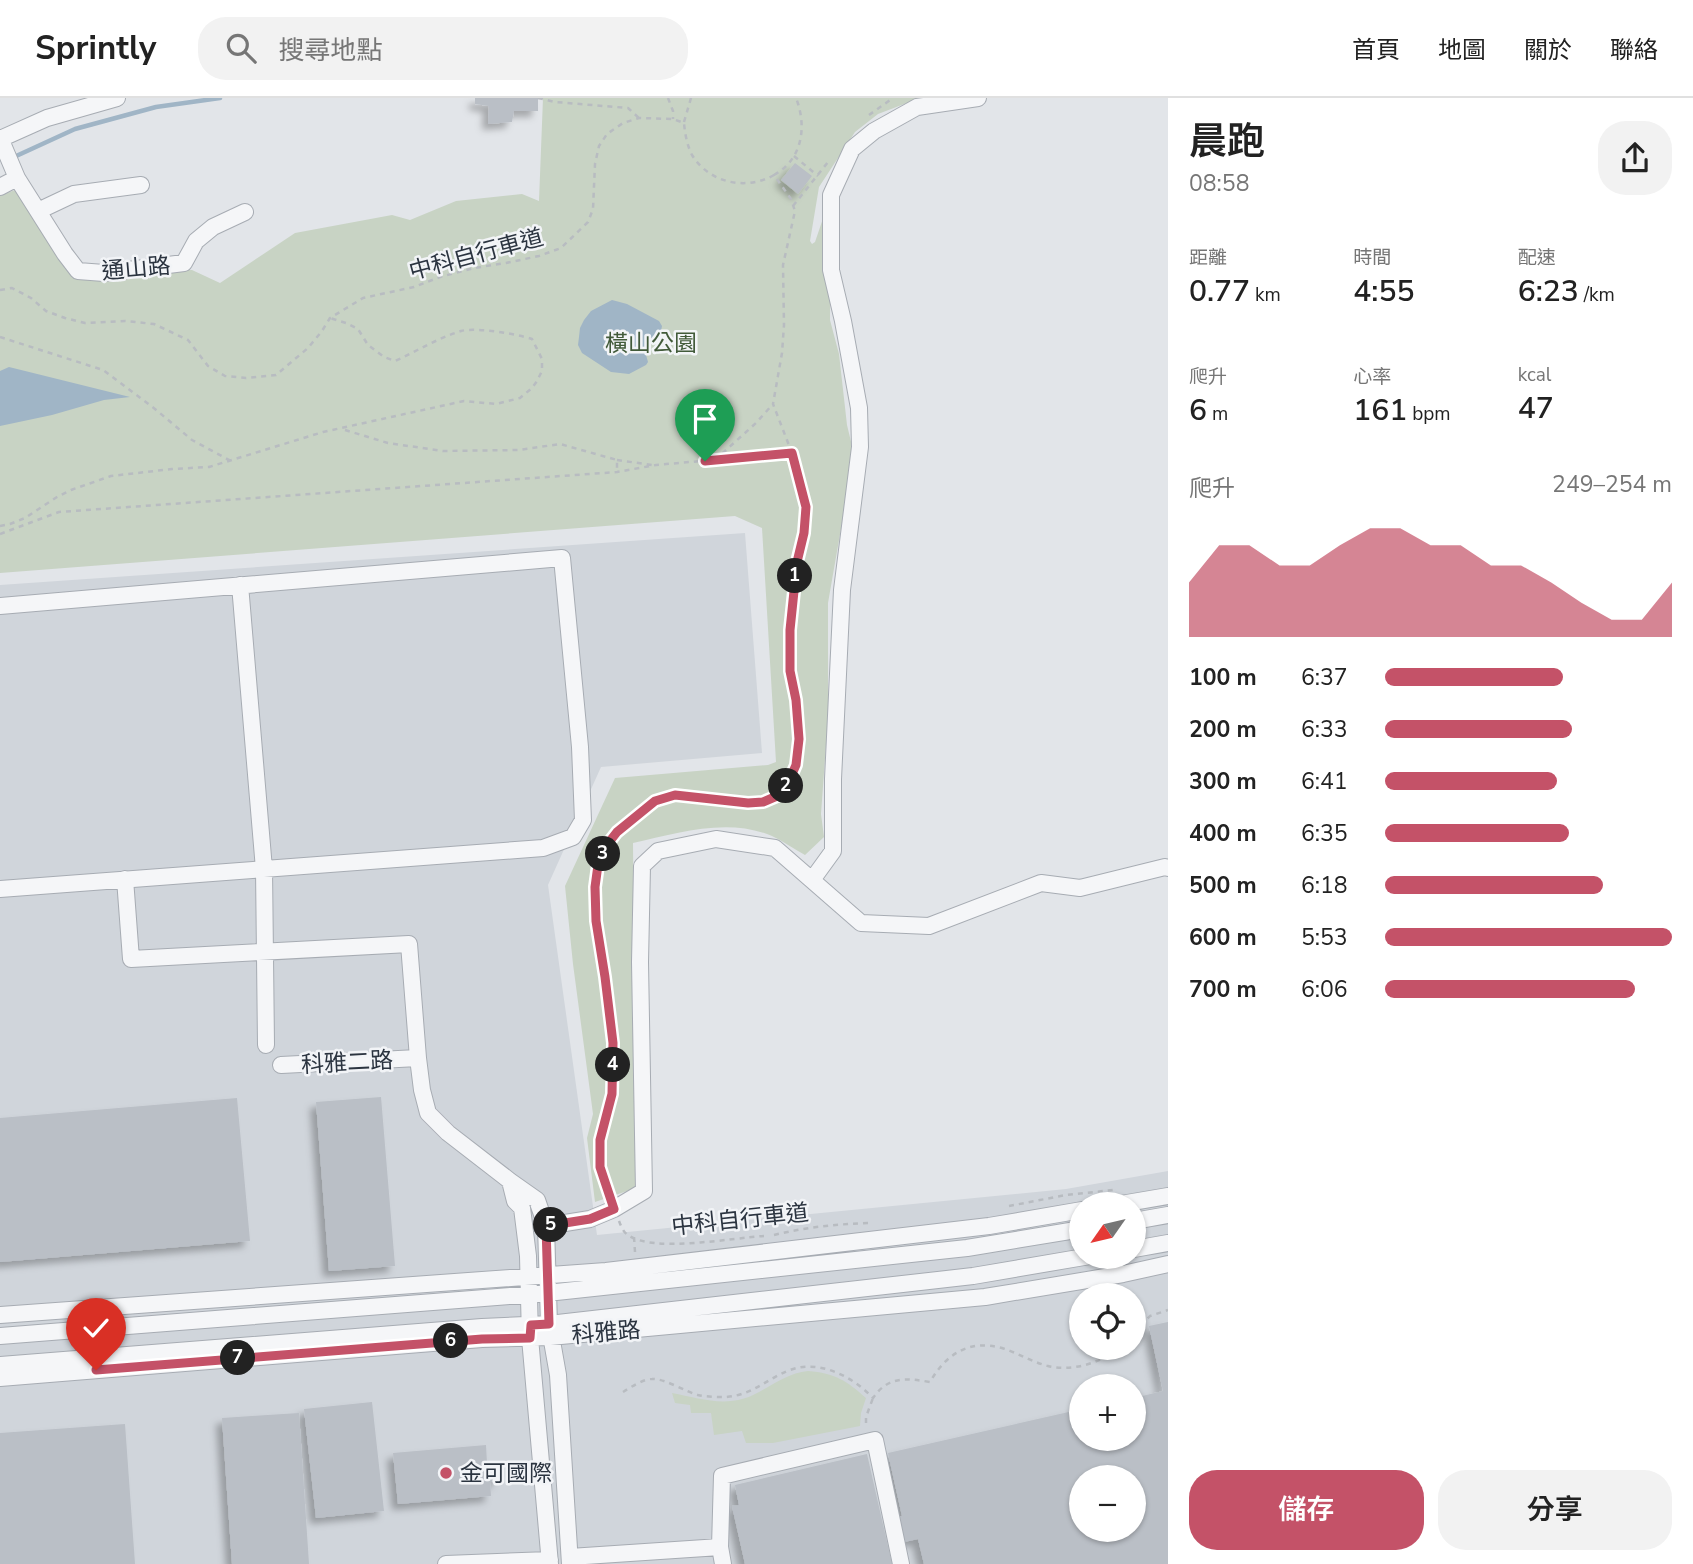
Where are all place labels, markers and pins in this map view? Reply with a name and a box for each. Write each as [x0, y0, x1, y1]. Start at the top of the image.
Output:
pin [675, 389, 735, 461]
pin: 1 [778, 559, 812, 594]
pin: 2 [768, 768, 804, 804]
pin: 3 [586, 836, 620, 872]
pin: 4 [596, 1048, 630, 1082]
pin: 5 [534, 1208, 568, 1242]
pin [66, 1298, 126, 1370]
pin: 6 [434, 1324, 468, 1358]
pin: 7 [220, 1340, 256, 1376]
place label: 金可國際 [460, 1458, 552, 1489]
marker: 金可國際 [438, 1465, 454, 1481]

